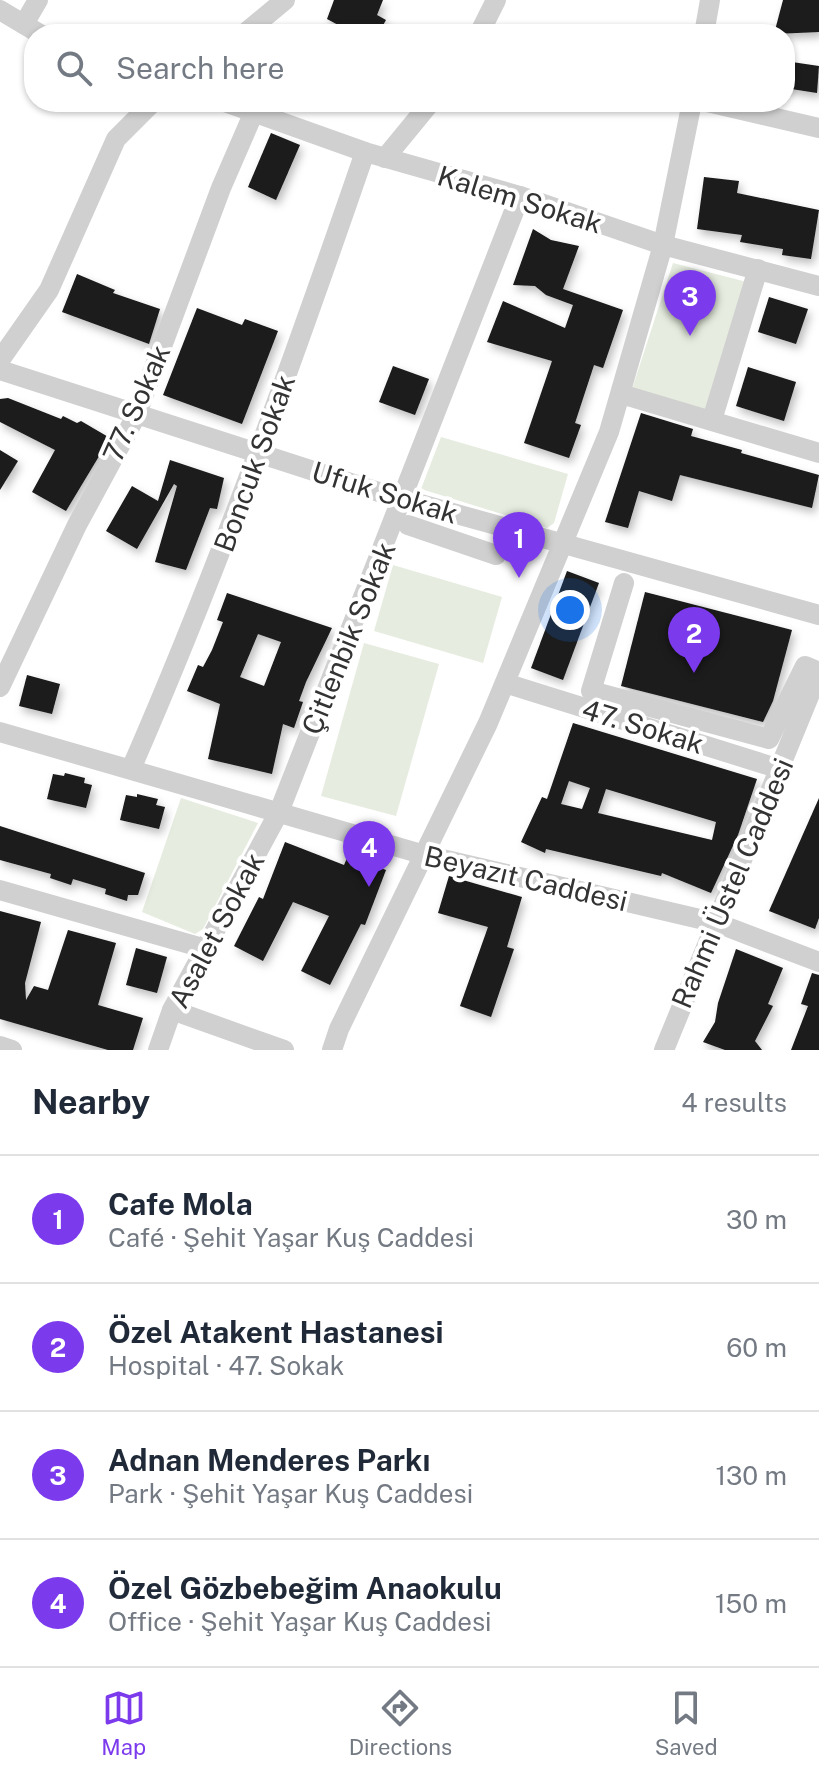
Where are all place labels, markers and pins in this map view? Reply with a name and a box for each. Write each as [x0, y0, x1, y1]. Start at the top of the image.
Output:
pin: 3 [664, 270, 716, 336]
pin: 1 [493, 512, 545, 578]
pin: 2 [668, 607, 720, 673]
pin: 4 [343, 821, 395, 887]

